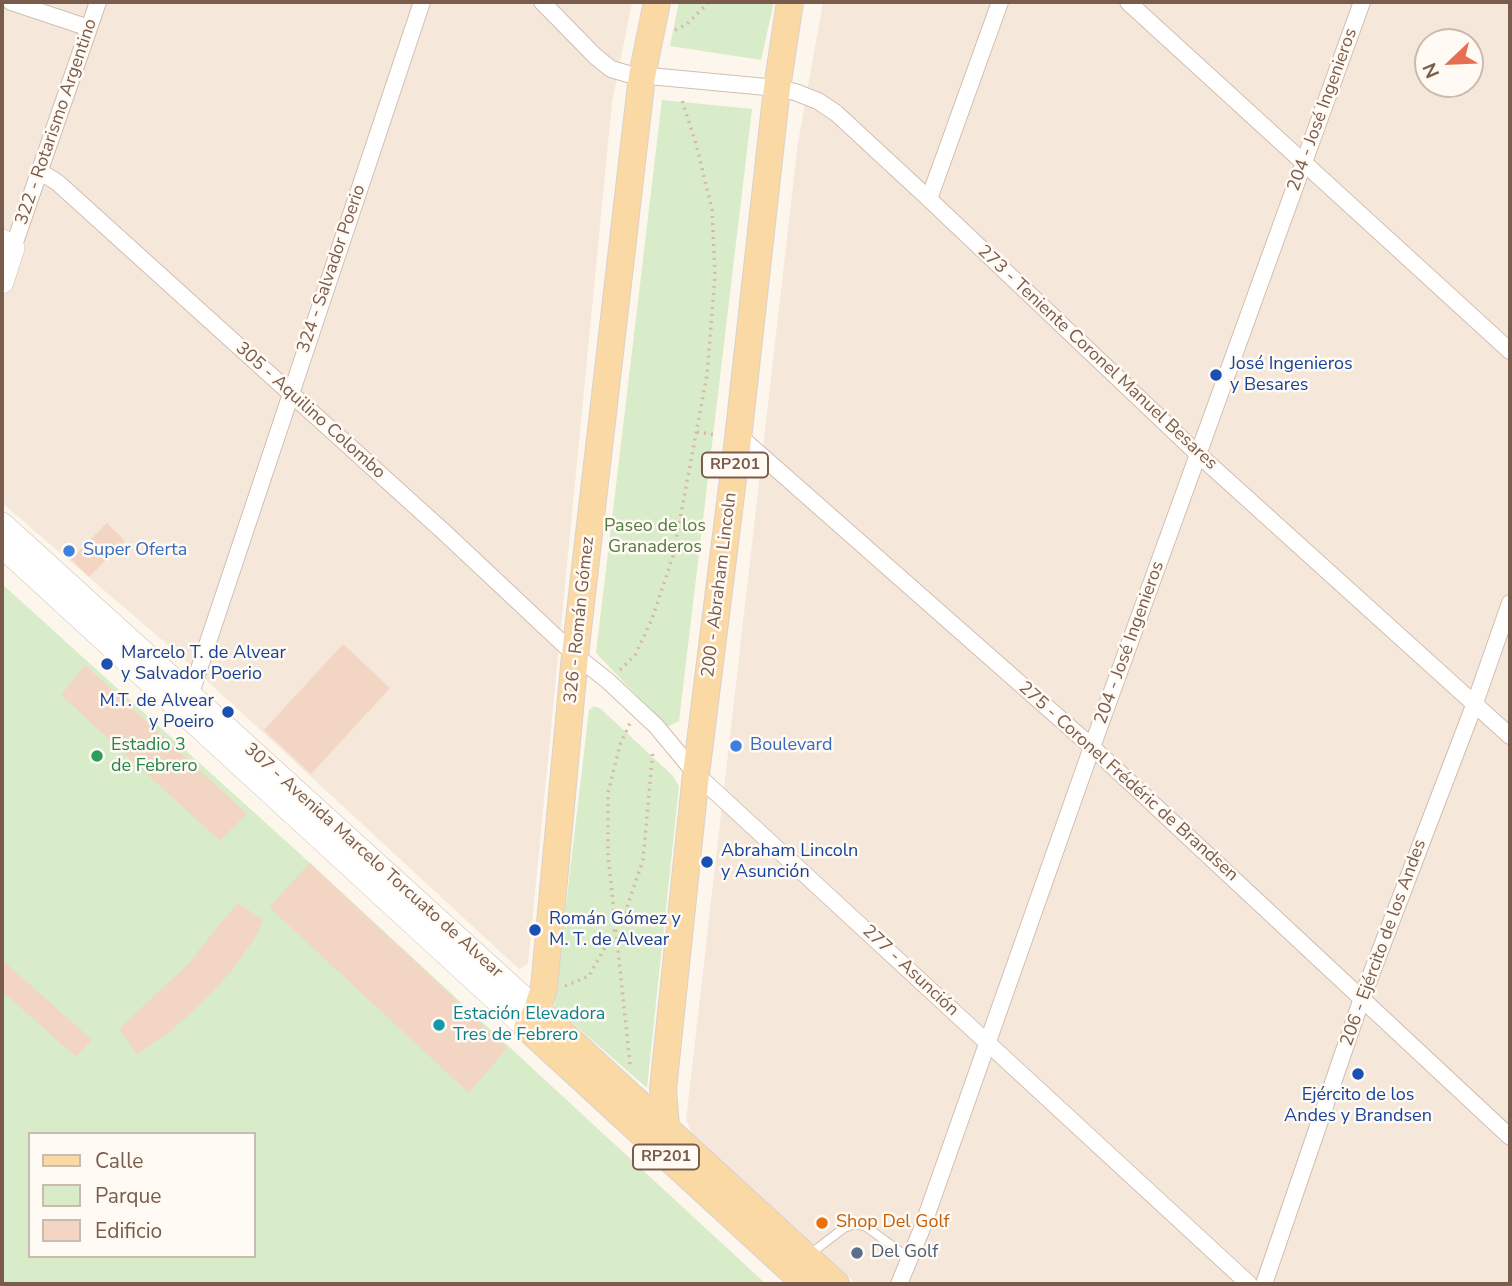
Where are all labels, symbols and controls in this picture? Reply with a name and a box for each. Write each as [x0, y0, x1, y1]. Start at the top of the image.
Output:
street label: 322 - Rotarismo Argentino [12, 16, 102, 228]
street label: 204 - José Ingenieros [1283, 26, 1363, 194]
north arrow [1414, 28, 1484, 98]
text: N [1417, 59, 1446, 82]
street label: 324 - Salvador Poerio [293, 182, 371, 356]
street label: 273 - Teniente Coronel Manuel Besares [973, 241, 1221, 475]
street label: 305 - Aquilino Colombo [231, 338, 389, 484]
place label: José Ingenieros y Besares [1230, 354, 1353, 396]
marker: José Ingenieros y Besares [1208, 367, 1224, 383]
road number: RP201 [702, 452, 768, 478]
street label: 200 - Abraham Lincoln [698, 491, 742, 679]
park label: Paseo de los Granaderos [604, 516, 706, 558]
street label: 326 - Román Gómez [561, 536, 599, 704]
place label: Super Oferta [83, 540, 187, 562]
marker: Super Oferta [61, 543, 77, 559]
street label: 204 - José Ingenieros [1090, 559, 1170, 727]
place label: Marcelo T. de Alvear y Salvador Poerio [121, 643, 286, 686]
marker: Marcelo T. de Alvear y Salvador Poerio [99, 656, 115, 672]
street label: 275 - Coronel Frédéric de Brandsen [1014, 678, 1242, 886]
place label: M.T. de Alvear y Poeiro [99, 691, 214, 734]
marker: M.T. de Alvear y Poeiro [220, 704, 236, 720]
place label: Estadio 3 de Febrero [111, 735, 198, 778]
place label: Boulevard [750, 735, 832, 757]
marker: Boulevard [728, 738, 744, 754]
street label: 307 - Avenida Marcelo Torcuato de Alvear [239, 739, 507, 983]
marker: Estadio 3 de Febrero [89, 748, 105, 764]
street label: 206 - Ejército de los Andes [1336, 837, 1432, 1049]
place label: Abraham Lincoln y Asunción [721, 841, 858, 884]
marker: Abraham Lincoln y Asunción [699, 854, 715, 870]
place label: Román Gómez y M. T. de Alvear [549, 909, 681, 951]
street label: 277 - Asunción [857, 921, 963, 1021]
marker: Román Gómez y M. T. de Alvear [527, 922, 543, 938]
place label: Estación Elevadora Tres de Febrero [453, 1004, 605, 1046]
marker: Estación Elevadora Tres de Febrero [431, 1017, 447, 1033]
marker: Ejército de los Andes y Brandsen [1350, 1066, 1366, 1082]
place label: Ejército de los Andes y Brandsen [1284, 1085, 1432, 1128]
legend [28, 1132, 256, 1258]
road number: RP201 [633, 1144, 699, 1170]
text: Calle [95, 1147, 143, 1175]
text: Parque [95, 1182, 162, 1210]
place label: Shop Del Golf [836, 1212, 950, 1234]
marker: Shop Del Golf [814, 1215, 830, 1231]
text: Edificio [95, 1217, 162, 1245]
place label: Del Golf [871, 1242, 938, 1264]
marker: Del Golf [849, 1245, 865, 1261]

